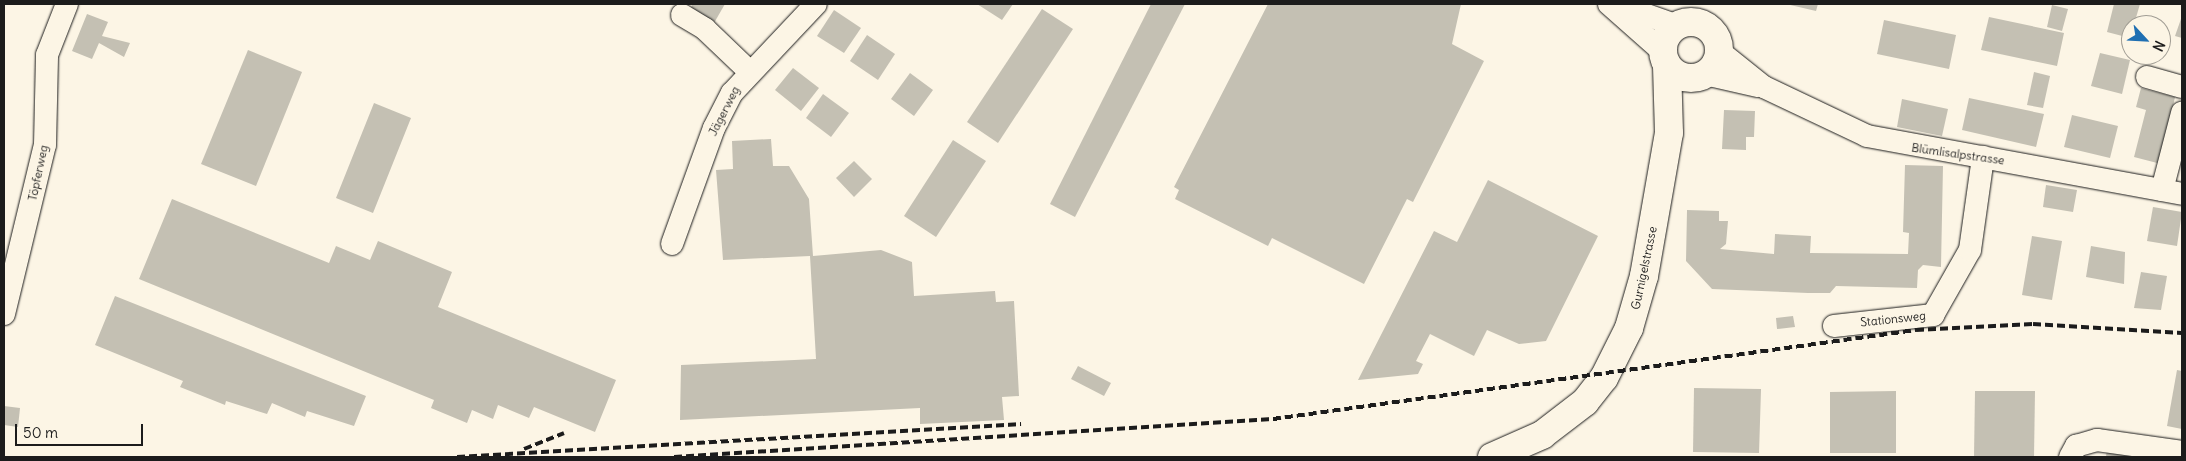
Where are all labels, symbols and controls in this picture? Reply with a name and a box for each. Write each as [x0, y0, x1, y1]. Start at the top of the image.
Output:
north arrow [2121, 15, 2171, 65]
text: N [2148, 38, 2169, 54]
street label: Jägerweg [705, 84, 743, 138]
street label: Blümlisalpstrasse [1911, 140, 2005, 168]
street label: Töpferweg [25, 144, 51, 202]
street label: Gurnigelstrasse [1628, 225, 1660, 311]
street label: Stationsweg [1860, 308, 1926, 330]
scale bar [18, 414, 145, 446]
text: 50 m [23, 423, 58, 442]

